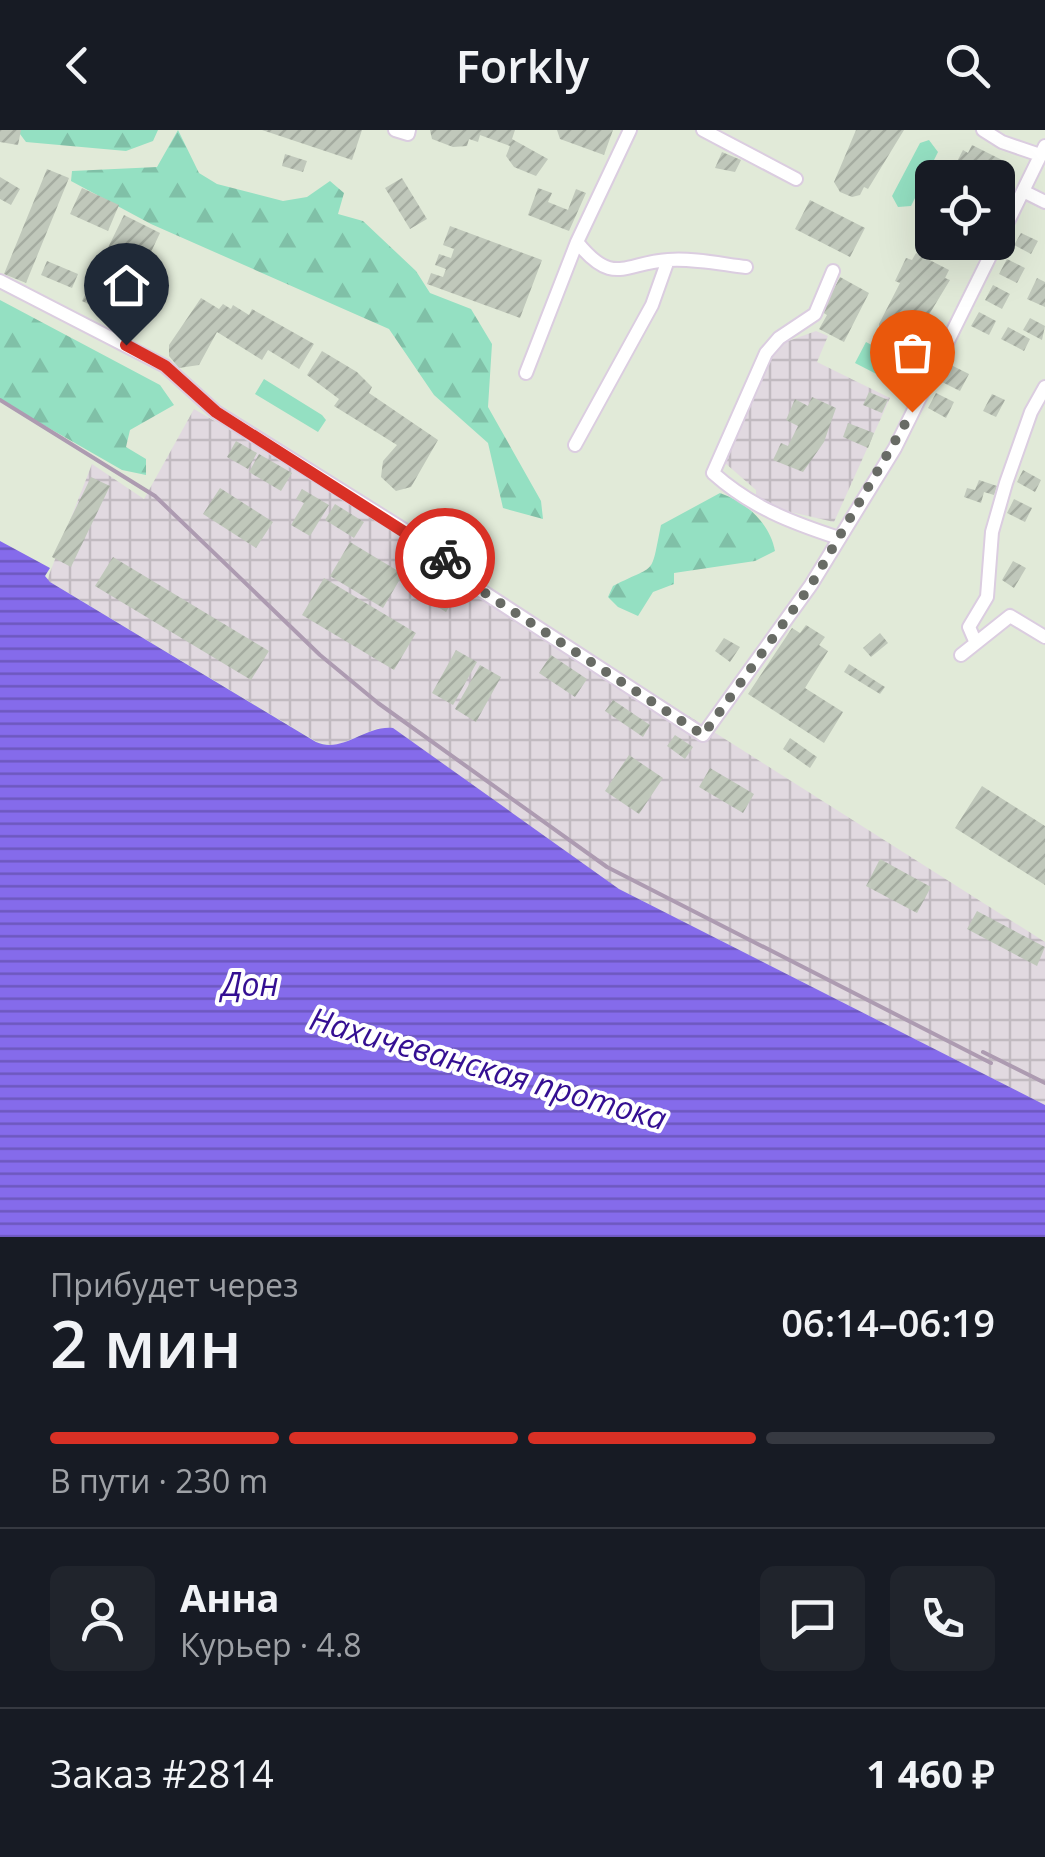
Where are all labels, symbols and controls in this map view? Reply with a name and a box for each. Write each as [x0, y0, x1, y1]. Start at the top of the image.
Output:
text: Forkly [456, 35, 589, 96]
icon: back [50, 38, 105, 93]
icon: search [940, 38, 995, 93]
map controls [915, 160, 1015, 260]
button: locate [915, 160, 1015, 260]
pin [84, 243, 169, 346]
icon: home [99, 258, 154, 313]
pin [870, 310, 955, 413]
icon: bag [885, 325, 940, 380]
courier [395, 508, 495, 608]
icon: bike [418, 531, 473, 586]
water label: Дон [218, 962, 279, 1005]
water label: Нахичеванская протока [305, 996, 672, 1139]
text: Прибудет через [50, 1263, 298, 1306]
text: 06:14–06:19 [781, 1296, 995, 1348]
text: 2 мин [50, 1299, 242, 1387]
text: В пути · 230 m [50, 1459, 268, 1502]
button: person [50, 1566, 155, 1671]
button: chat [760, 1566, 865, 1671]
button: phone [890, 1566, 995, 1671]
text: Анна [180, 1571, 280, 1623]
text: Курьер · 4.8 [180, 1623, 362, 1666]
text: Заказ #2814 [50, 1747, 274, 1799]
text: 1 460 ₽ [866, 1747, 995, 1799]

